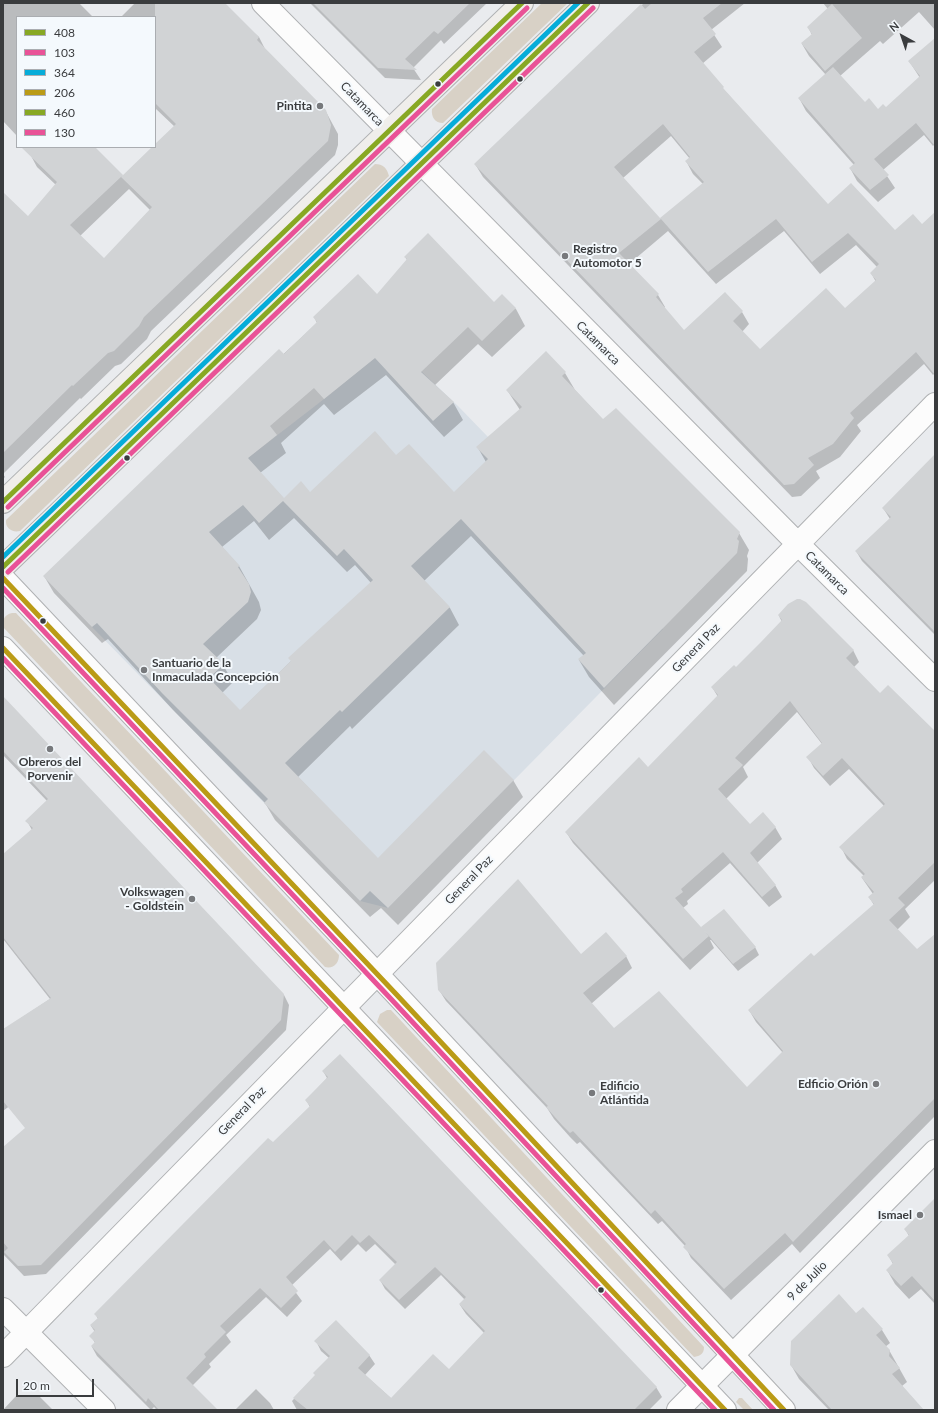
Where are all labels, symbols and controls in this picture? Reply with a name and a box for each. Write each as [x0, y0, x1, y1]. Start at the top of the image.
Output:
legend [16, 16, 156, 148]
north arrow [882, 16, 922, 56]
text: N [887, 19, 901, 34]
text: 408 [54, 25, 75, 40]
text: 103 [54, 45, 75, 60]
text: 364 [54, 65, 75, 80]
unlabelled marker [515, 74, 525, 84]
street label: Catamarca [337, 79, 387, 129]
unlabelled marker [433, 79, 443, 89]
text: 206 [54, 85, 75, 100]
place label: Pintita [277, 99, 312, 113]
marker: Pintita [315, 101, 325, 111]
text: 460 [54, 105, 75, 120]
text: 130 [54, 125, 75, 140]
place label: Registro Automotor 5 [573, 242, 642, 270]
marker: Registro Automotor 5 [560, 251, 570, 261]
street label: Catamarca [573, 318, 623, 368]
unlabelled marker [122, 453, 132, 463]
street label: Catamarca [802, 548, 852, 598]
unlabelled marker [38, 616, 48, 626]
street label: General Paz [669, 620, 723, 676]
place label: Santuario de la Inmaculada Concepción [152, 656, 279, 684]
marker: Santuario de la Inmaculada Concepción [139, 665, 149, 675]
marker: Obreros del Porvenir [45, 744, 55, 754]
place label: Obreros del Porvenir [19, 755, 81, 783]
street label: General Paz [442, 852, 496, 908]
place label: Volkswagen - Goldstein [120, 885, 184, 913]
marker: Volkswagen - Goldstein [187, 894, 197, 904]
place label: Edficio Orión [798, 1077, 868, 1091]
place label: Edificio Atlántida [600, 1079, 649, 1107]
marker: Edficio Orión [871, 1079, 881, 1089]
street label: General Paz [215, 1083, 269, 1139]
marker: Edificio Atlántida [587, 1088, 597, 1098]
place label: Ismael [878, 1208, 912, 1222]
marker: Ismael [915, 1210, 925, 1220]
street label: 9 de Julio [784, 1258, 830, 1304]
unlabelled marker [596, 1285, 606, 1295]
scale bar [18, 1371, 96, 1397]
text: 20 m [23, 1378, 50, 1393]

